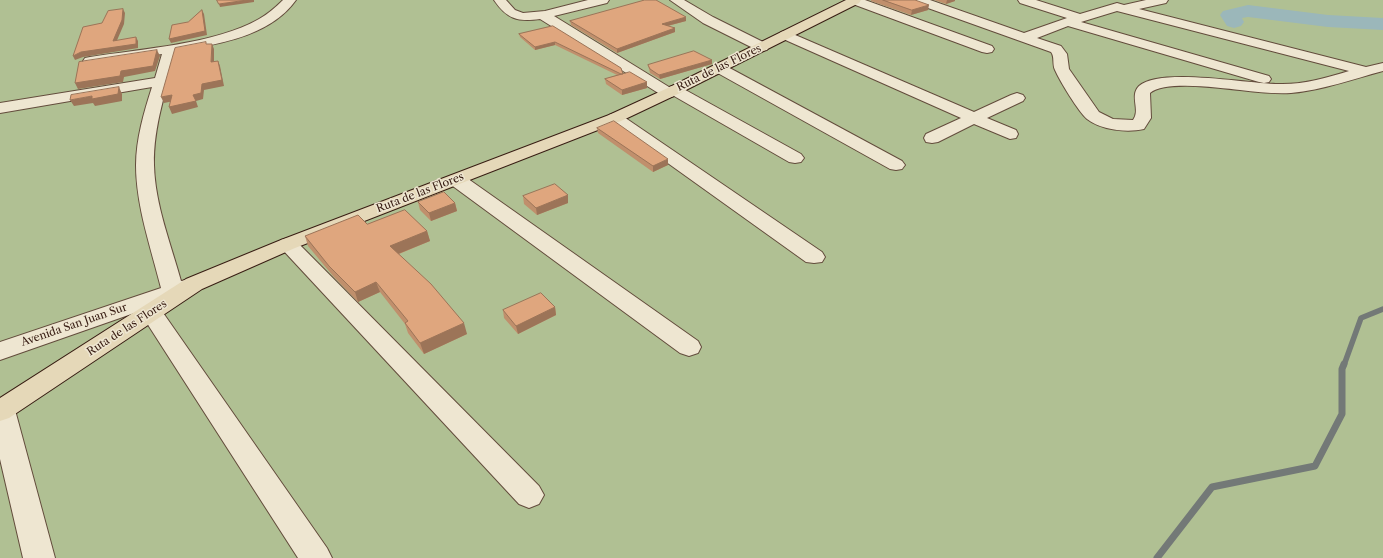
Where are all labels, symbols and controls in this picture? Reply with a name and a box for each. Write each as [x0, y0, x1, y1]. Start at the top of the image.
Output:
street label: Ruta de las Flores [674, 42, 764, 94]
street label: Ruta de las Flores [374, 170, 466, 216]
street label: Ruta de las Flores [85, 297, 169, 359]
street label: Avenida San Juan Sur [19, 301, 129, 349]

